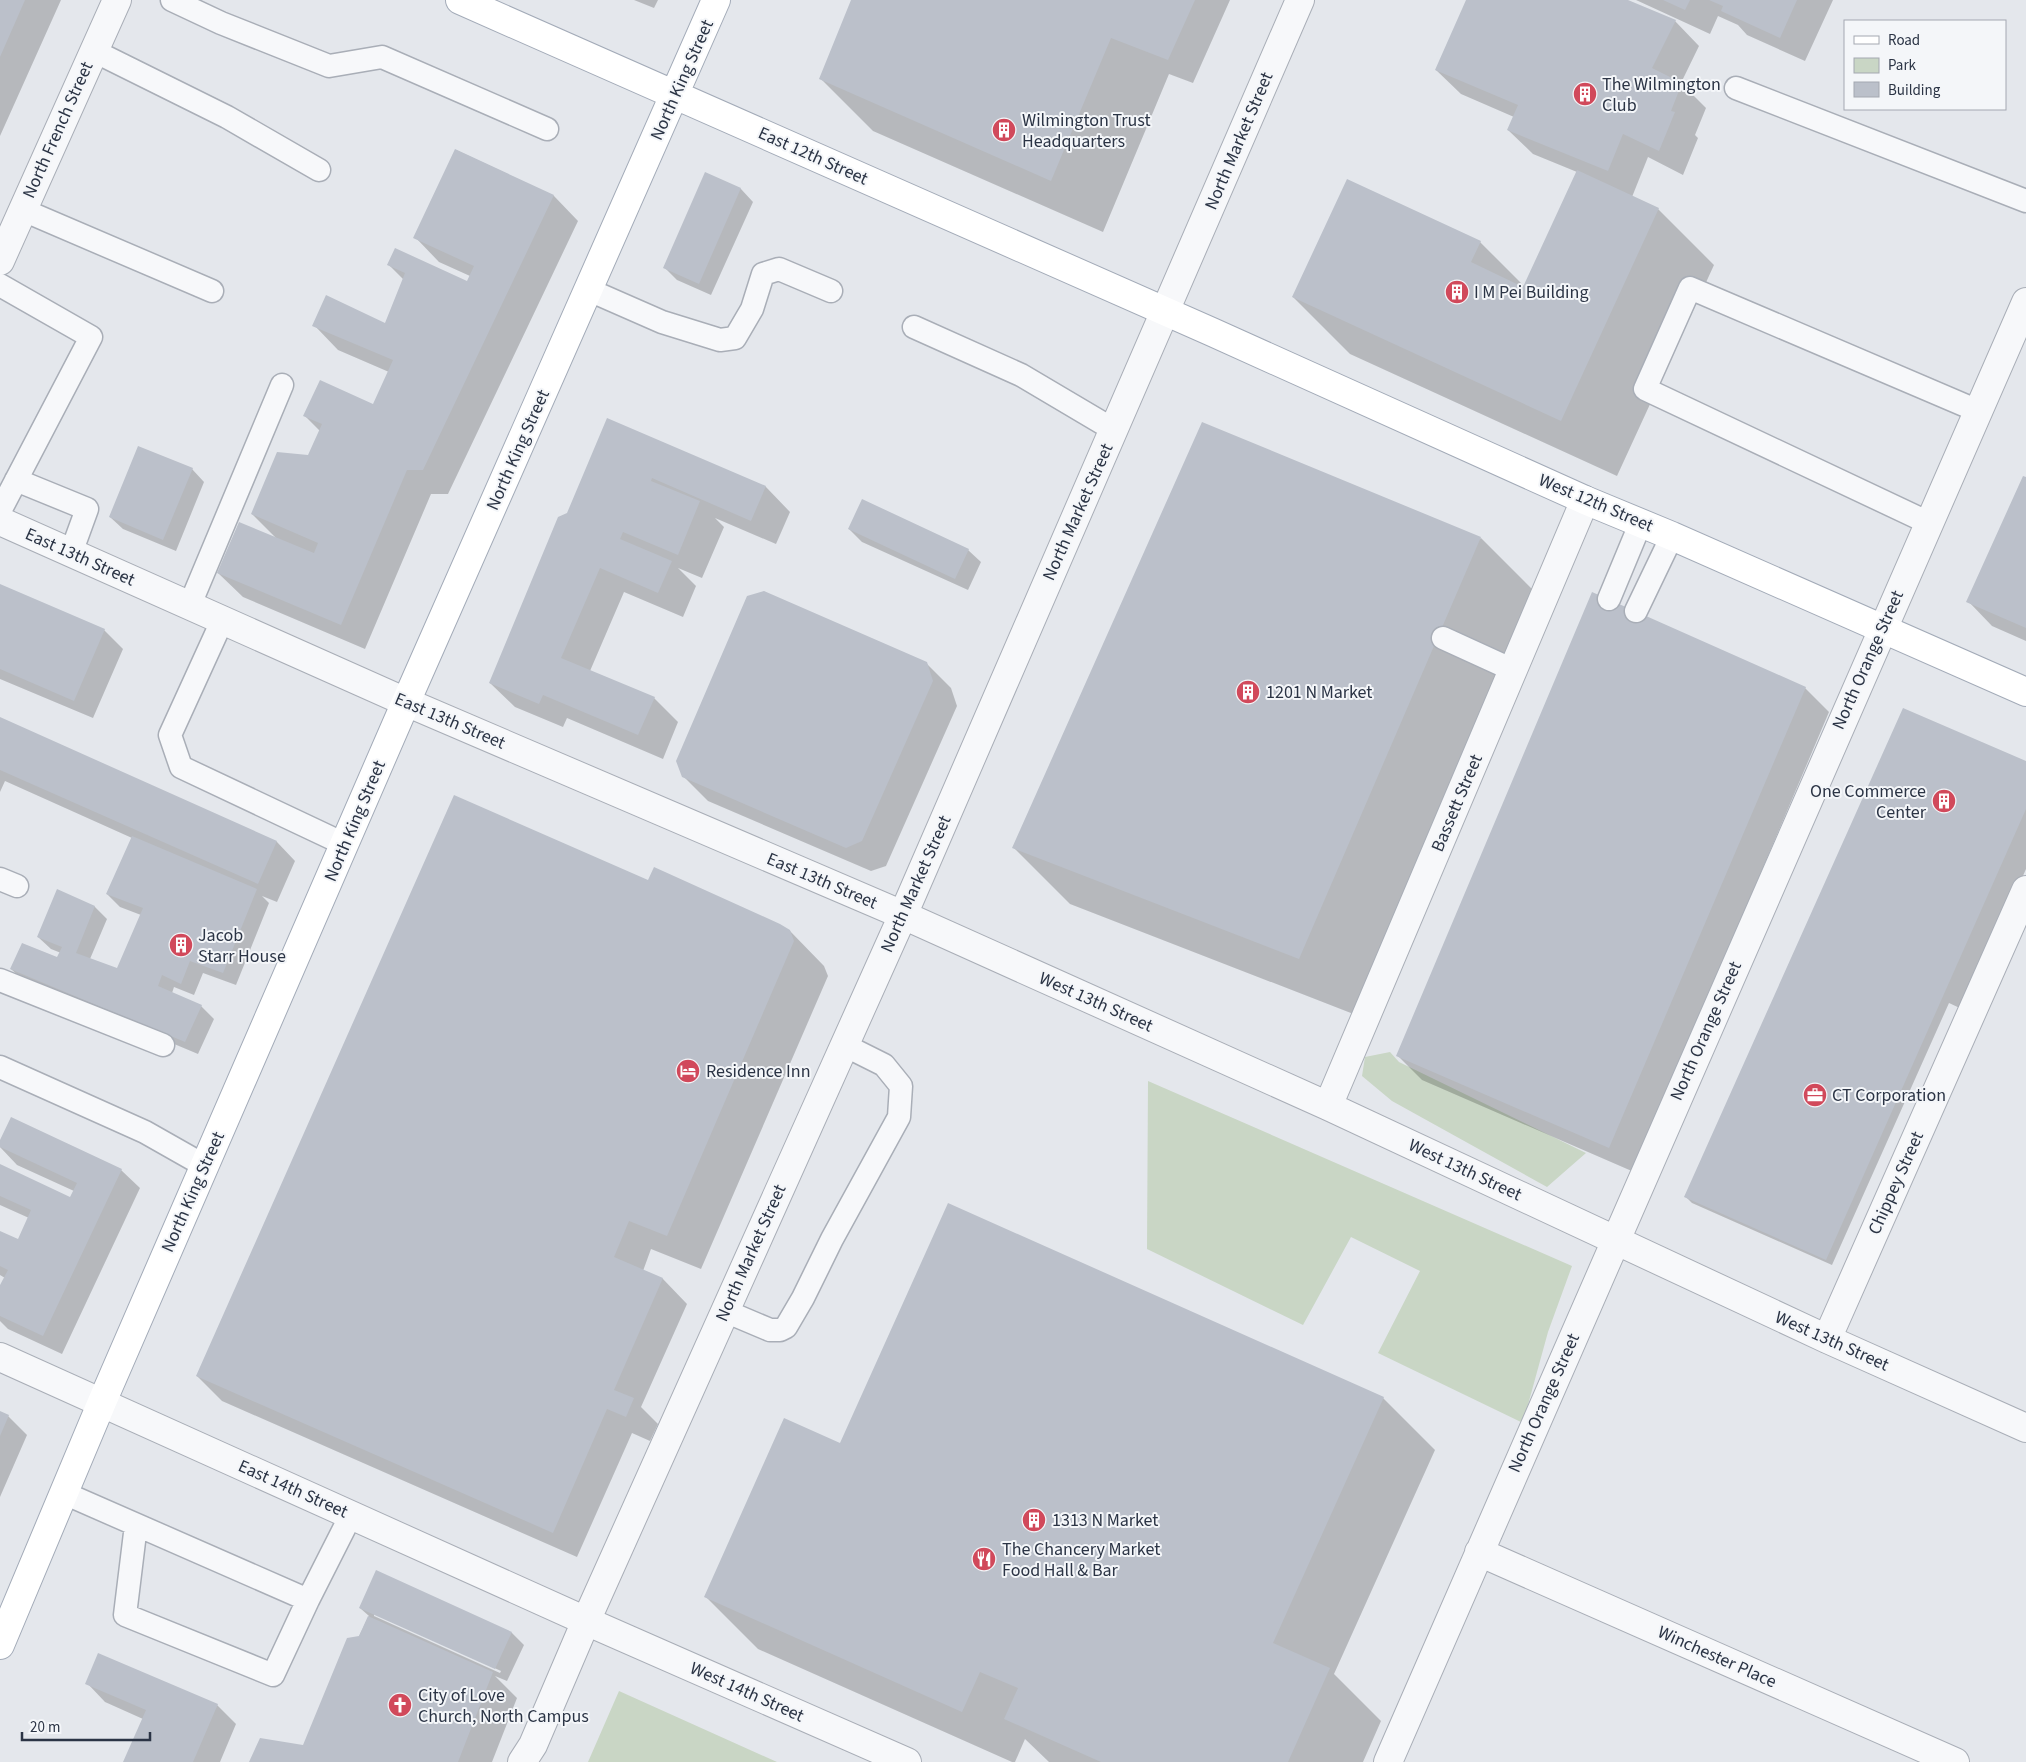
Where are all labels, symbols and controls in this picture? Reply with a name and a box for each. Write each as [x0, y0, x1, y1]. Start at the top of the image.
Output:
street label: North King Street [644, 16, 720, 144]
legend [1844, 20, 2006, 110]
text: Road [1888, 30, 1920, 51]
text: Park [1888, 55, 1917, 76]
street label: North French Street [17, 58, 99, 202]
street label: North Market Street [1199, 68, 1279, 214]
place label: The Wilmington Club [1602, 72, 1721, 118]
text: Building [1888, 80, 1941, 101]
building icon: The Wilmington Club [1572, 81, 1598, 107]
place label: Wilmington Trust Headquarters [1022, 108, 1151, 154]
building icon: Wilmington Trust Headquarters [991, 117, 1017, 143]
street label: East 12th Street [754, 121, 872, 191]
building icon: I M Pei Building [1444, 279, 1470, 305]
place label: I M Pei Building [1474, 280, 1588, 305]
street label: North King Street [480, 386, 556, 514]
street label: North Market Street [1037, 439, 1119, 585]
street label: West 12th Street [1535, 468, 1657, 538]
street label: East 13th Street [21, 522, 139, 592]
street label: North Orange Street [1826, 586, 1910, 734]
building icon: 1201 N Market [1235, 679, 1261, 705]
place label: 1201 N Market [1266, 680, 1372, 705]
street label: East 13th Street [391, 686, 509, 756]
street label: Bassett Street [1425, 750, 1489, 856]
street label: North King Street [318, 756, 392, 886]
place label: One Commerce Center [1810, 779, 1927, 825]
building icon: One Commerce Center [1931, 788, 1957, 814]
street label: North Market Street [875, 811, 957, 957]
street label: East 13th Street [763, 846, 881, 916]
place label: Jacob Starr House [198, 923, 286, 969]
building icon: Jacob Starr House [168, 932, 194, 958]
street label: North Orange Street [1664, 957, 1748, 1105]
street label: West 13th Street [1035, 966, 1157, 1038]
hotel icon: Residence Inn [675, 1058, 701, 1084]
place label: Residence Inn [706, 1059, 811, 1084]
office icon: CT Corporation [1802, 1082, 1828, 1108]
place label: CT Corporation [1832, 1083, 1946, 1108]
street label: Chippey Street [1862, 1127, 1930, 1239]
street label: North King Street [155, 1128, 231, 1256]
street label: West 13th Street [1404, 1133, 1526, 1207]
street label: North Market Street [710, 1180, 792, 1326]
street label: West 13th Street [1771, 1305, 1893, 1377]
street label: North Orange Street [1502, 1329, 1586, 1477]
street label: East 14th Street [234, 1454, 352, 1524]
building icon: 1313 N Market [1021, 1507, 1047, 1533]
place label: 1313 N Market [1052, 1508, 1158, 1533]
place label: The Chancery Market Food Hall & Bar [1002, 1537, 1160, 1583]
restaurant icon: The Chancery Market Food Hall & Bar [971, 1546, 997, 1572]
street label: Winchester Place [1654, 1620, 1781, 1694]
street label: West 14th Street [686, 1656, 808, 1728]
place label: City of Love Church, North Campus [418, 1683, 589, 1729]
church icon: City of Love Church, North Campus [387, 1692, 413, 1718]
scale bar [22, 1710, 150, 1742]
text: 20 m [30, 1717, 60, 1738]

